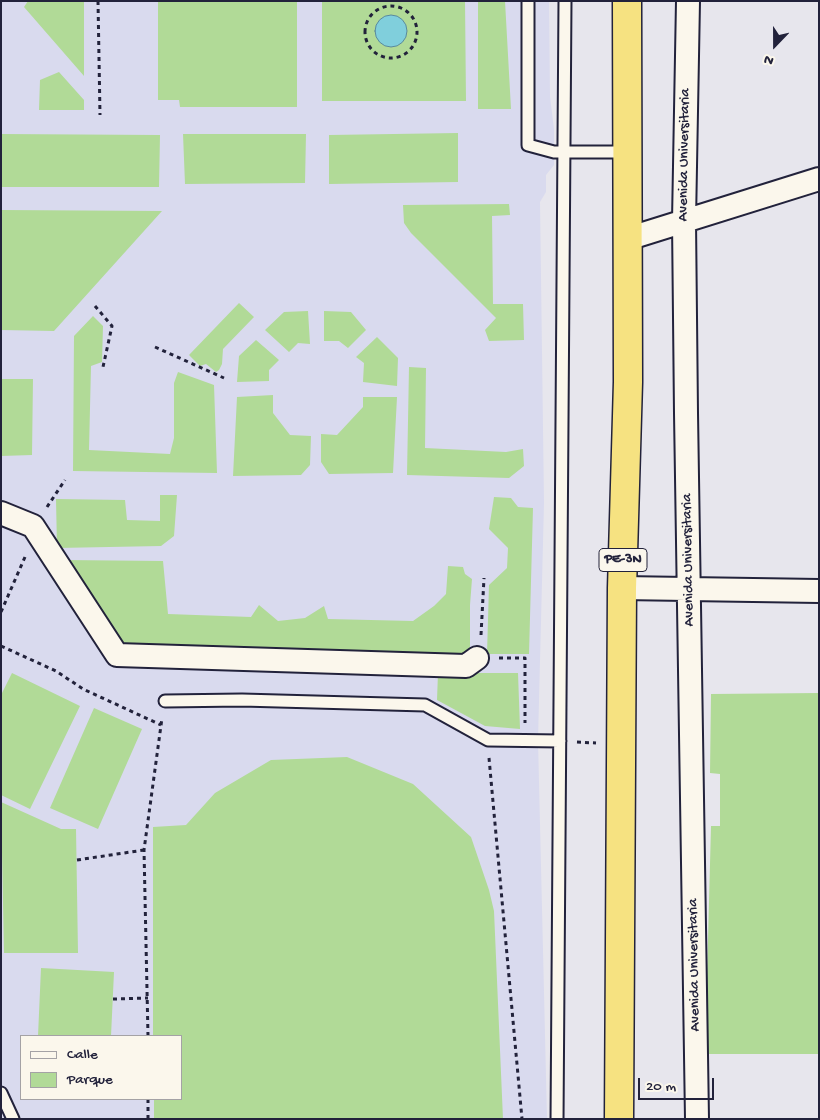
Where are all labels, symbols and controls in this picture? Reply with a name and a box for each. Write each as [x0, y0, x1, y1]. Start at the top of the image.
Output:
north arrow [750, 20, 800, 70]
text: N [762, 50, 777, 69]
street label: Avenida Universitaria [675, 88, 695, 222]
street label: Avenida Universitaria [679, 493, 699, 627]
road number: PE-3N [599, 548, 647, 572]
street label: Avenida Universitaria [685, 898, 705, 1032]
legend [20, 1035, 182, 1100]
text: Calle [67, 1046, 98, 1064]
scale bar [640, 1068, 716, 1100]
text: Parque [67, 1071, 113, 1089]
text: 20 m [646, 1078, 676, 1096]

